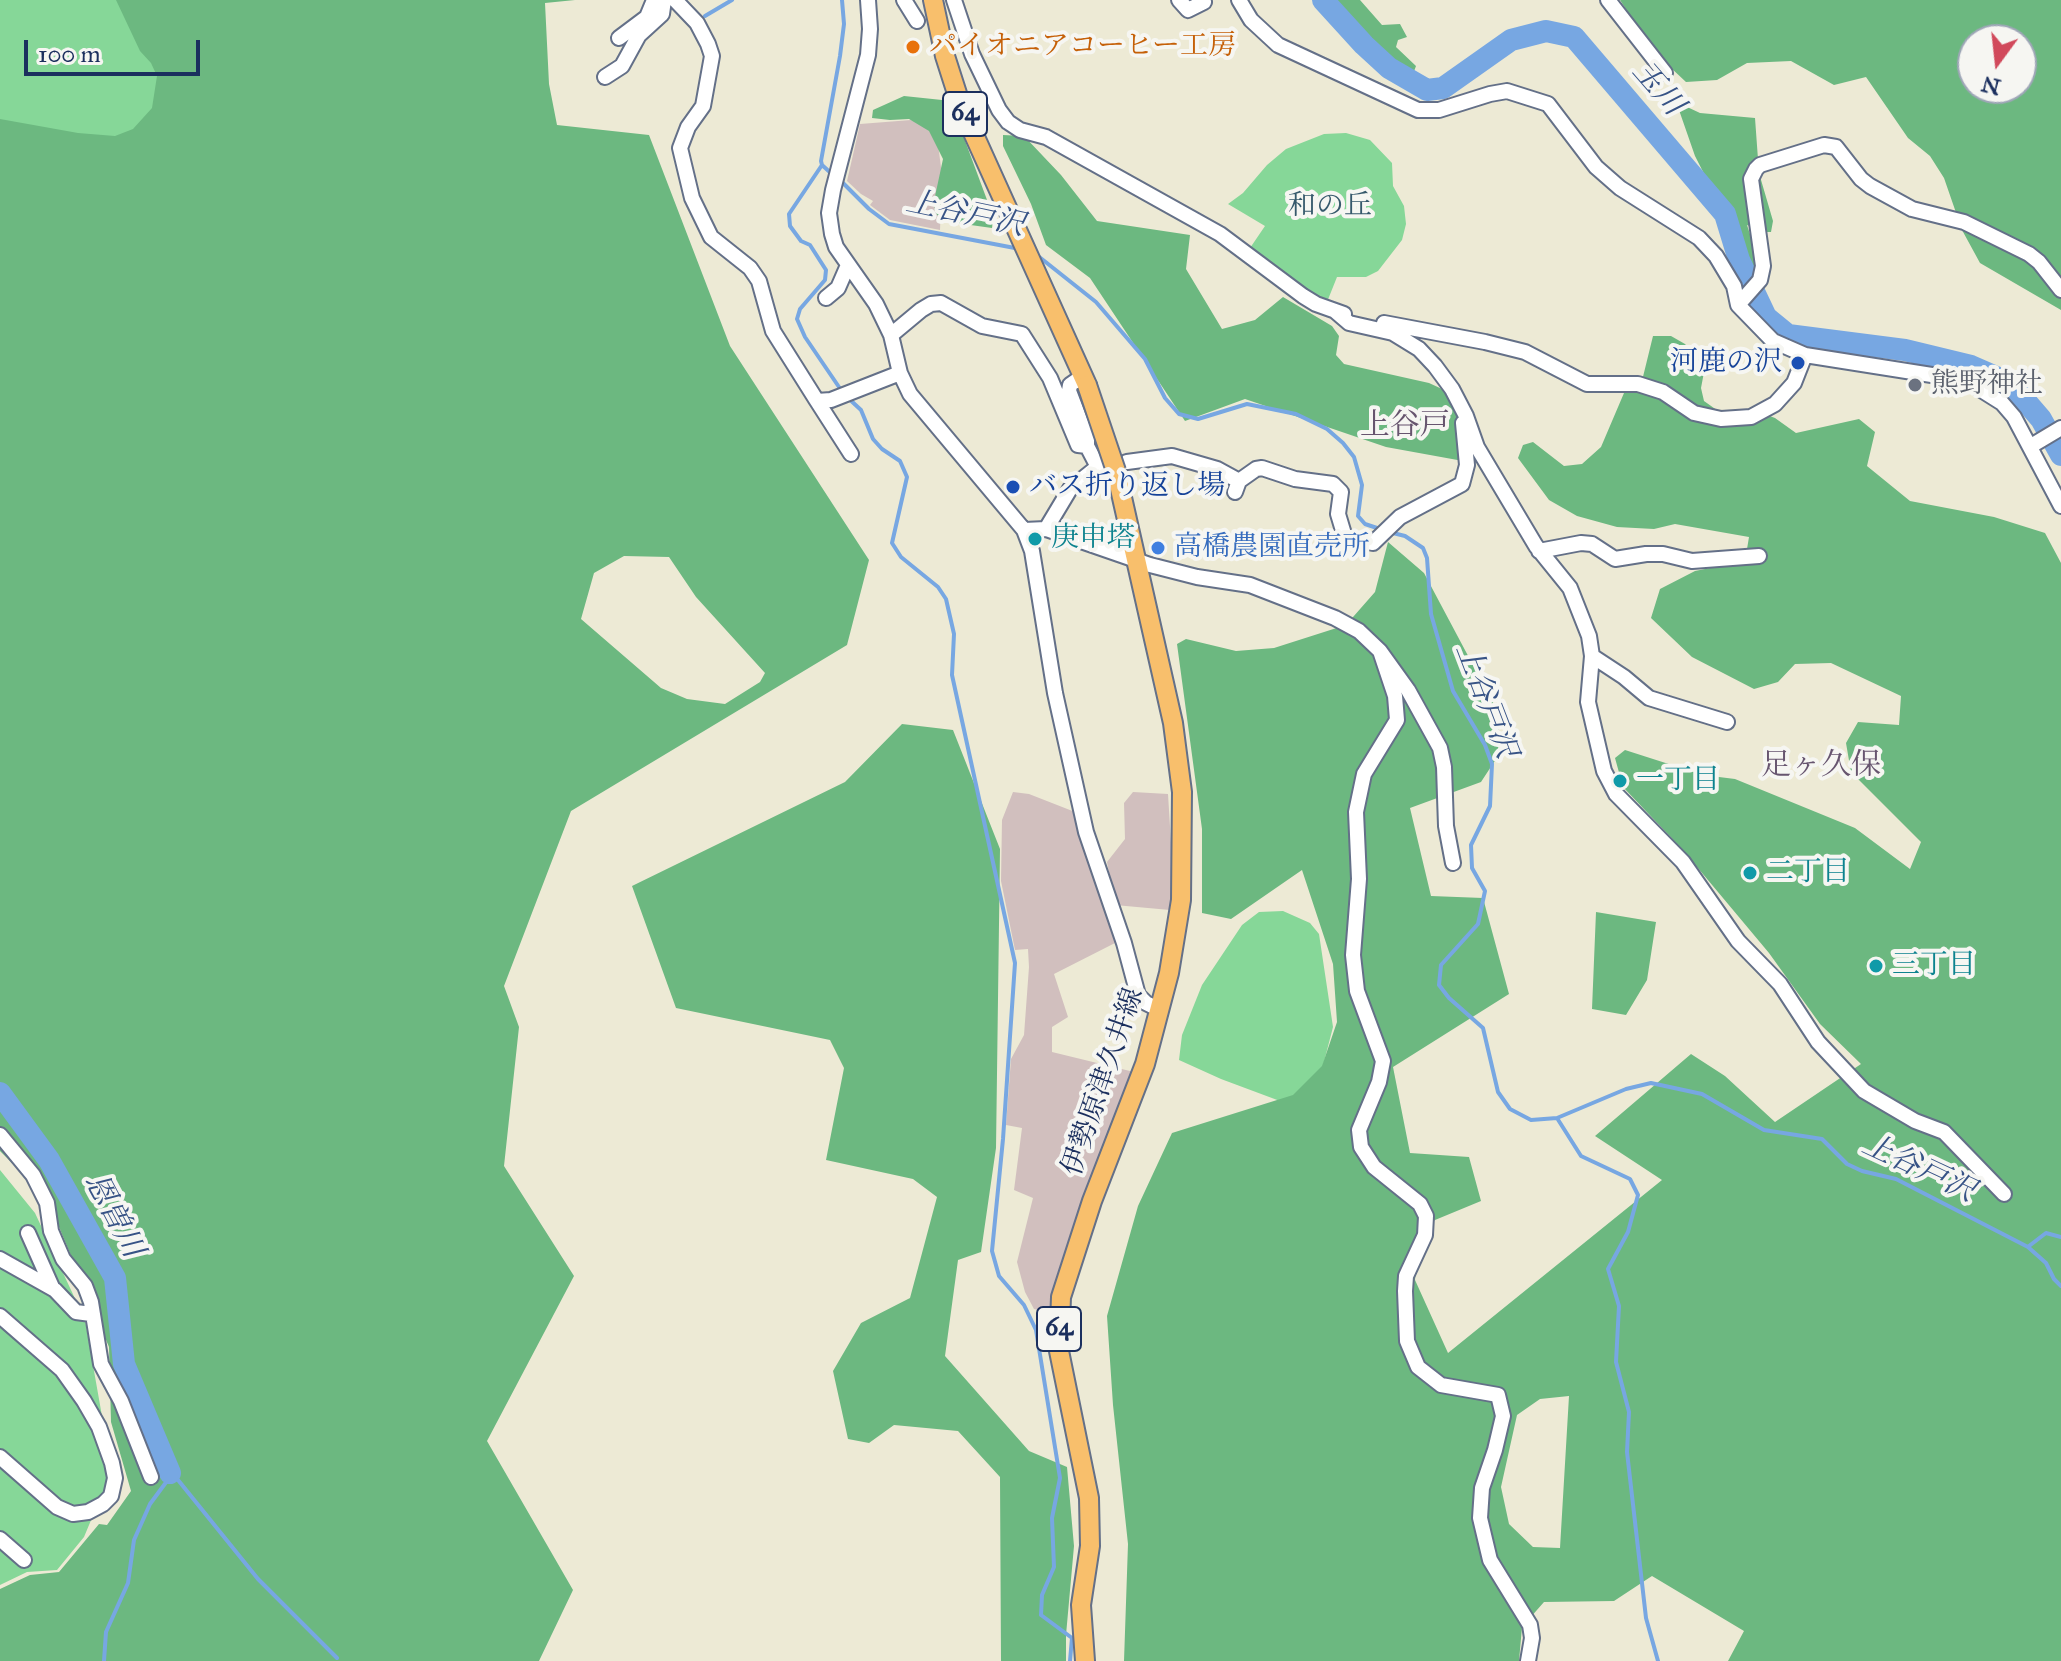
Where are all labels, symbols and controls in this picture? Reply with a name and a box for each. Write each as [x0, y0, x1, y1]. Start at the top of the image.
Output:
scale bar [28, 24, 204, 74]
north arrow [1957, 24, 2037, 104]
place label: パイオニアコーヒー工房 [929, 30, 1236, 64]
marker: パイオニアコーヒー工房 [904, 38, 922, 56]
text: 100 m [38, 39, 101, 69]
water label: 玉川 [1624, 55, 1690, 123]
text: N [1979, 70, 2004, 101]
road number: 64 [943, 92, 987, 136]
water label: 上谷戸沢 [903, 185, 1027, 245]
park label: 和の丘 [1288, 190, 1372, 224]
place label: 河鹿の沢 [1670, 346, 1782, 380]
marker: 河鹿の沢 [1789, 354, 1807, 372]
place label: 熊野神社 [1931, 368, 2043, 402]
marker: 熊野神社 [1906, 376, 1924, 394]
district label: 上谷戸 [1360, 409, 1450, 445]
place label: バス折り返し場 [1029, 470, 1225, 504]
marker: バス折り返し場 [1004, 478, 1022, 496]
place label: 庚申塔 [1051, 522, 1135, 556]
marker: 庚申塔 [1026, 530, 1044, 548]
place label: 高橋農園直売所 [1174, 531, 1370, 565]
marker: 高橋農園直売所 [1149, 539, 1167, 557]
water label: 上谷戸沢 [1447, 639, 1523, 763]
district label: 足ヶ久保 [1761, 749, 1881, 785]
place label: 一丁目 [1636, 764, 1720, 798]
marker: 一丁目 [1611, 772, 1629, 790]
place label: 二丁目 [1766, 856, 1850, 890]
marker: 二丁目 [1741, 864, 1759, 882]
place label: 三丁目 [1892, 949, 1976, 983]
marker: 三丁目 [1867, 957, 1885, 975]
street label: 伊勢原津久井線 [1056, 984, 1152, 1180]
water label: 上谷戸沢 [1856, 1127, 1980, 1211]
water label: 恩曽川 [76, 1168, 150, 1264]
road number: 64 [1037, 1307, 1081, 1351]

